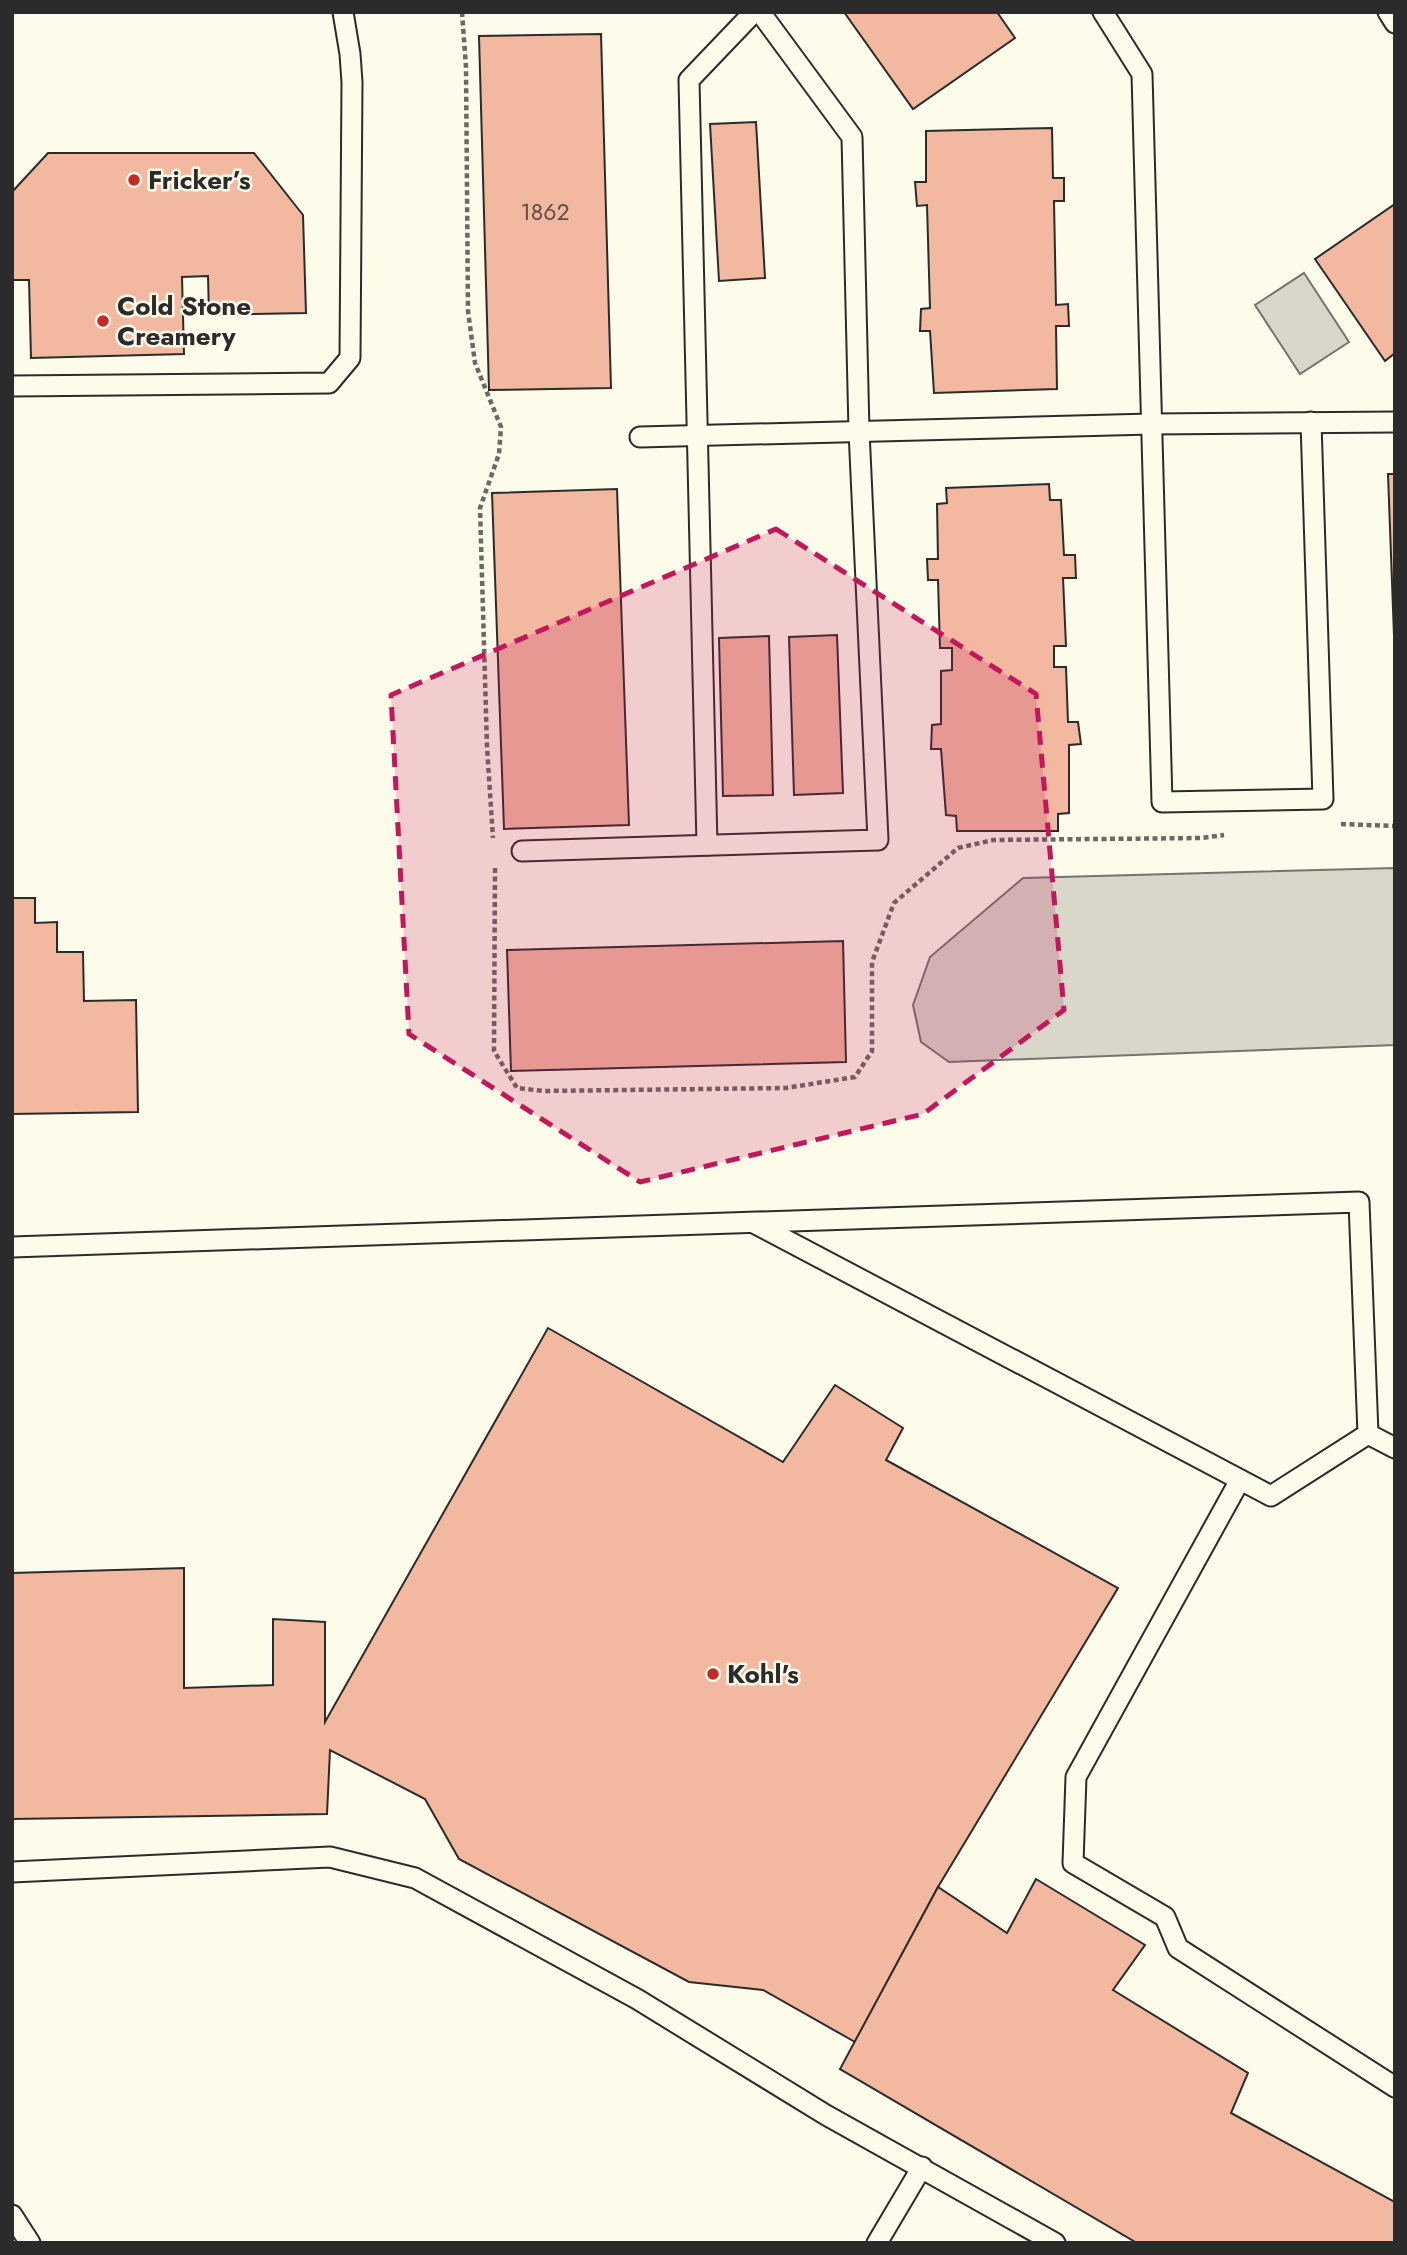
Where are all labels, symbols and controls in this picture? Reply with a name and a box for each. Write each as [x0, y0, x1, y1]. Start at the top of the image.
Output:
place label: Fricker’s [148, 161, 251, 199]
marker: Fricker’s [126, 172, 142, 188]
house number: 1862 [520, 195, 570, 229]
place label: Cold Stone Creamery [117, 287, 251, 355]
marker: Cold Stone Creamery [95, 313, 111, 329]
place label: Kohl's [727, 1655, 799, 1693]
marker: Kohl's [705, 1666, 721, 1682]

